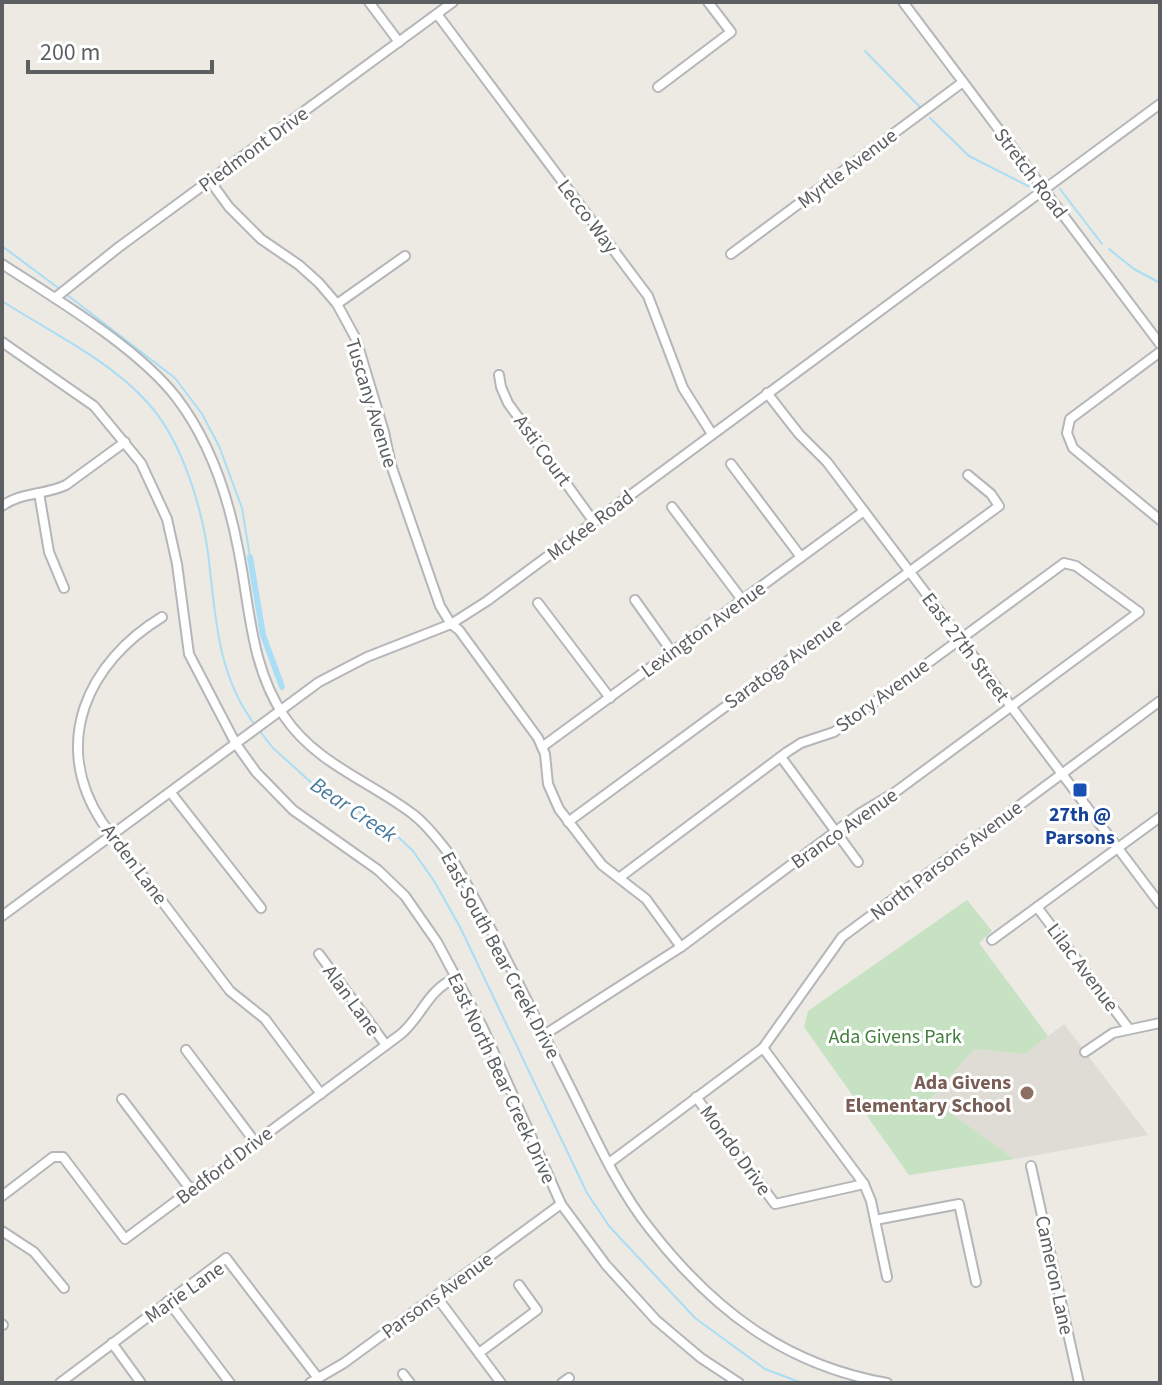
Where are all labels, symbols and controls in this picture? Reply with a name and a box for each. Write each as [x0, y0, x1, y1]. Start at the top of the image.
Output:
scale bar [28, 24, 212, 74]
text: 200 m [40, 35, 100, 70]
street label: Piedmont Drive [193, 100, 314, 199]
street label: Myrtle Avenue [792, 122, 903, 216]
street label: Stretch Road [987, 123, 1074, 225]
street label: Lecco Way [550, 174, 625, 260]
street label: Tuscany Avenue [338, 335, 404, 472]
street label: Asti Court [507, 409, 578, 492]
street label: McKee Road [542, 484, 640, 568]
street label: Lexington Avenue [635, 575, 772, 685]
street label: East 27th Street [915, 587, 1016, 709]
street label: Saratoga Avenue [719, 611, 848, 716]
street label: Story Avenue [830, 652, 935, 739]
water label: Bear Creek [304, 769, 403, 851]
marker: 27th @ Parsons [1071, 781, 1089, 799]
street label: Branco Avenue [786, 782, 904, 876]
street label: North Parsons Avenue [865, 794, 1029, 927]
place label: 27th @ Parsons [1045, 801, 1115, 852]
street label: Arden Lane [95, 819, 174, 911]
street label: East South Bear Creek Drive [434, 847, 567, 1064]
street label: Lilac Avenue [1040, 917, 1125, 1018]
street label: Alan Lane [316, 959, 387, 1042]
street label: East North Bear Creek Drive [440, 969, 562, 1188]
park label: Ada Givens Park [828, 1023, 962, 1051]
place label: Ada Givens Elementary School [845, 1069, 1011, 1120]
marker: Ada Givens Elementary School [1018, 1084, 1036, 1102]
street label: Mondo Drive [693, 1100, 778, 1202]
street label: Bedford Drive [170, 1120, 279, 1211]
street label: Cameron Lane [1028, 1213, 1080, 1337]
street label: Parsons Avenue [376, 1246, 499, 1346]
street label: Marie Lane [139, 1255, 230, 1330]

